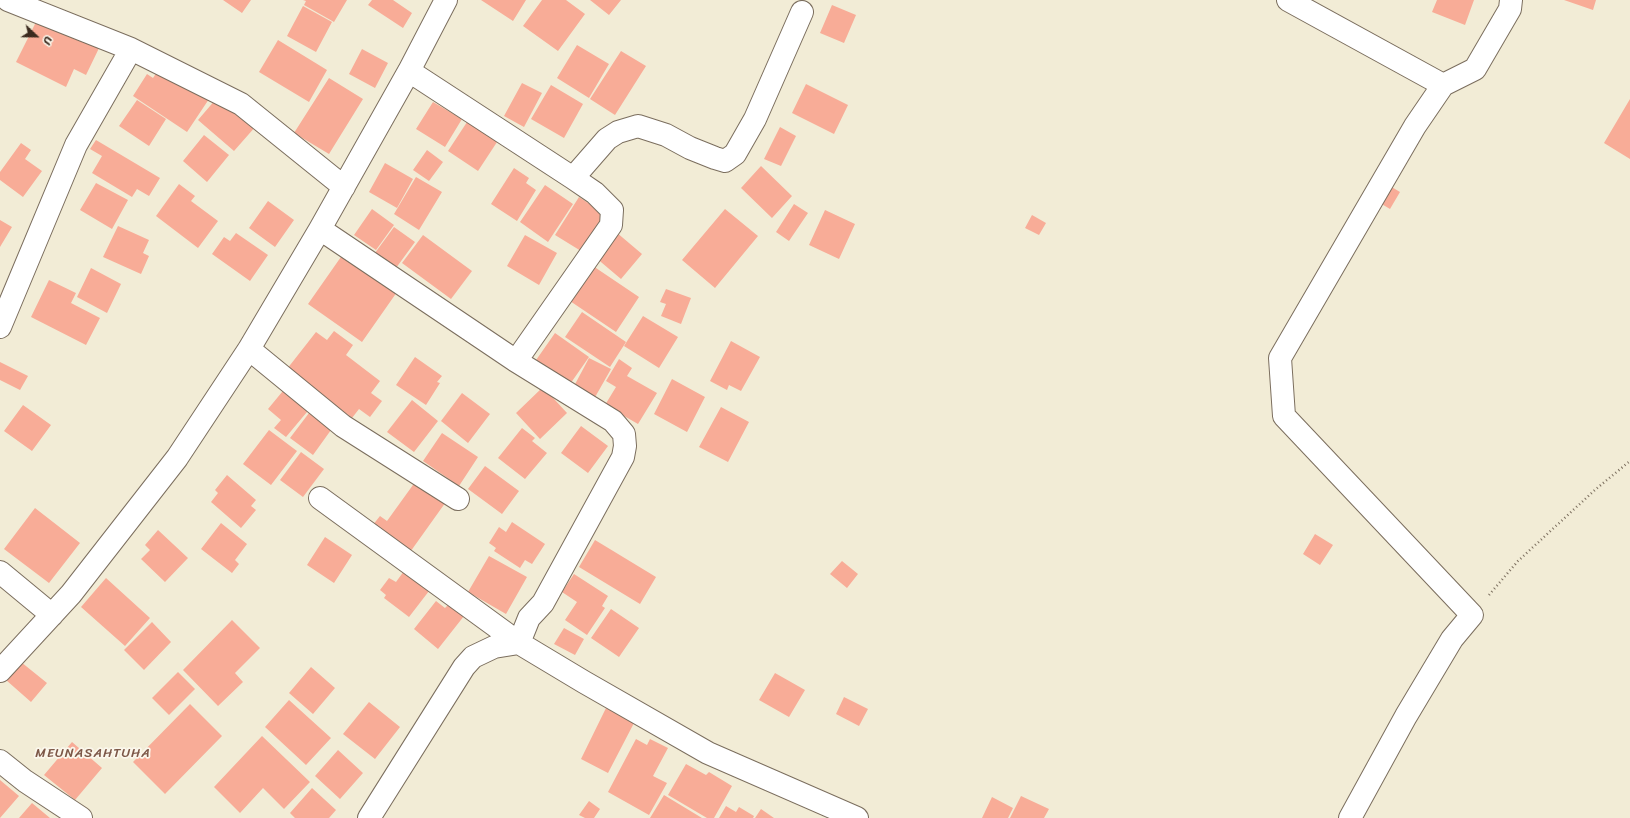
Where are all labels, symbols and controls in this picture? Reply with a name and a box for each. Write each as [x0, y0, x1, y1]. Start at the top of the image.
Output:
north arrow [16, 16, 56, 56]
text: U [37, 34, 58, 48]
district label: MEUNASAHTUHA [36, 746, 150, 762]

